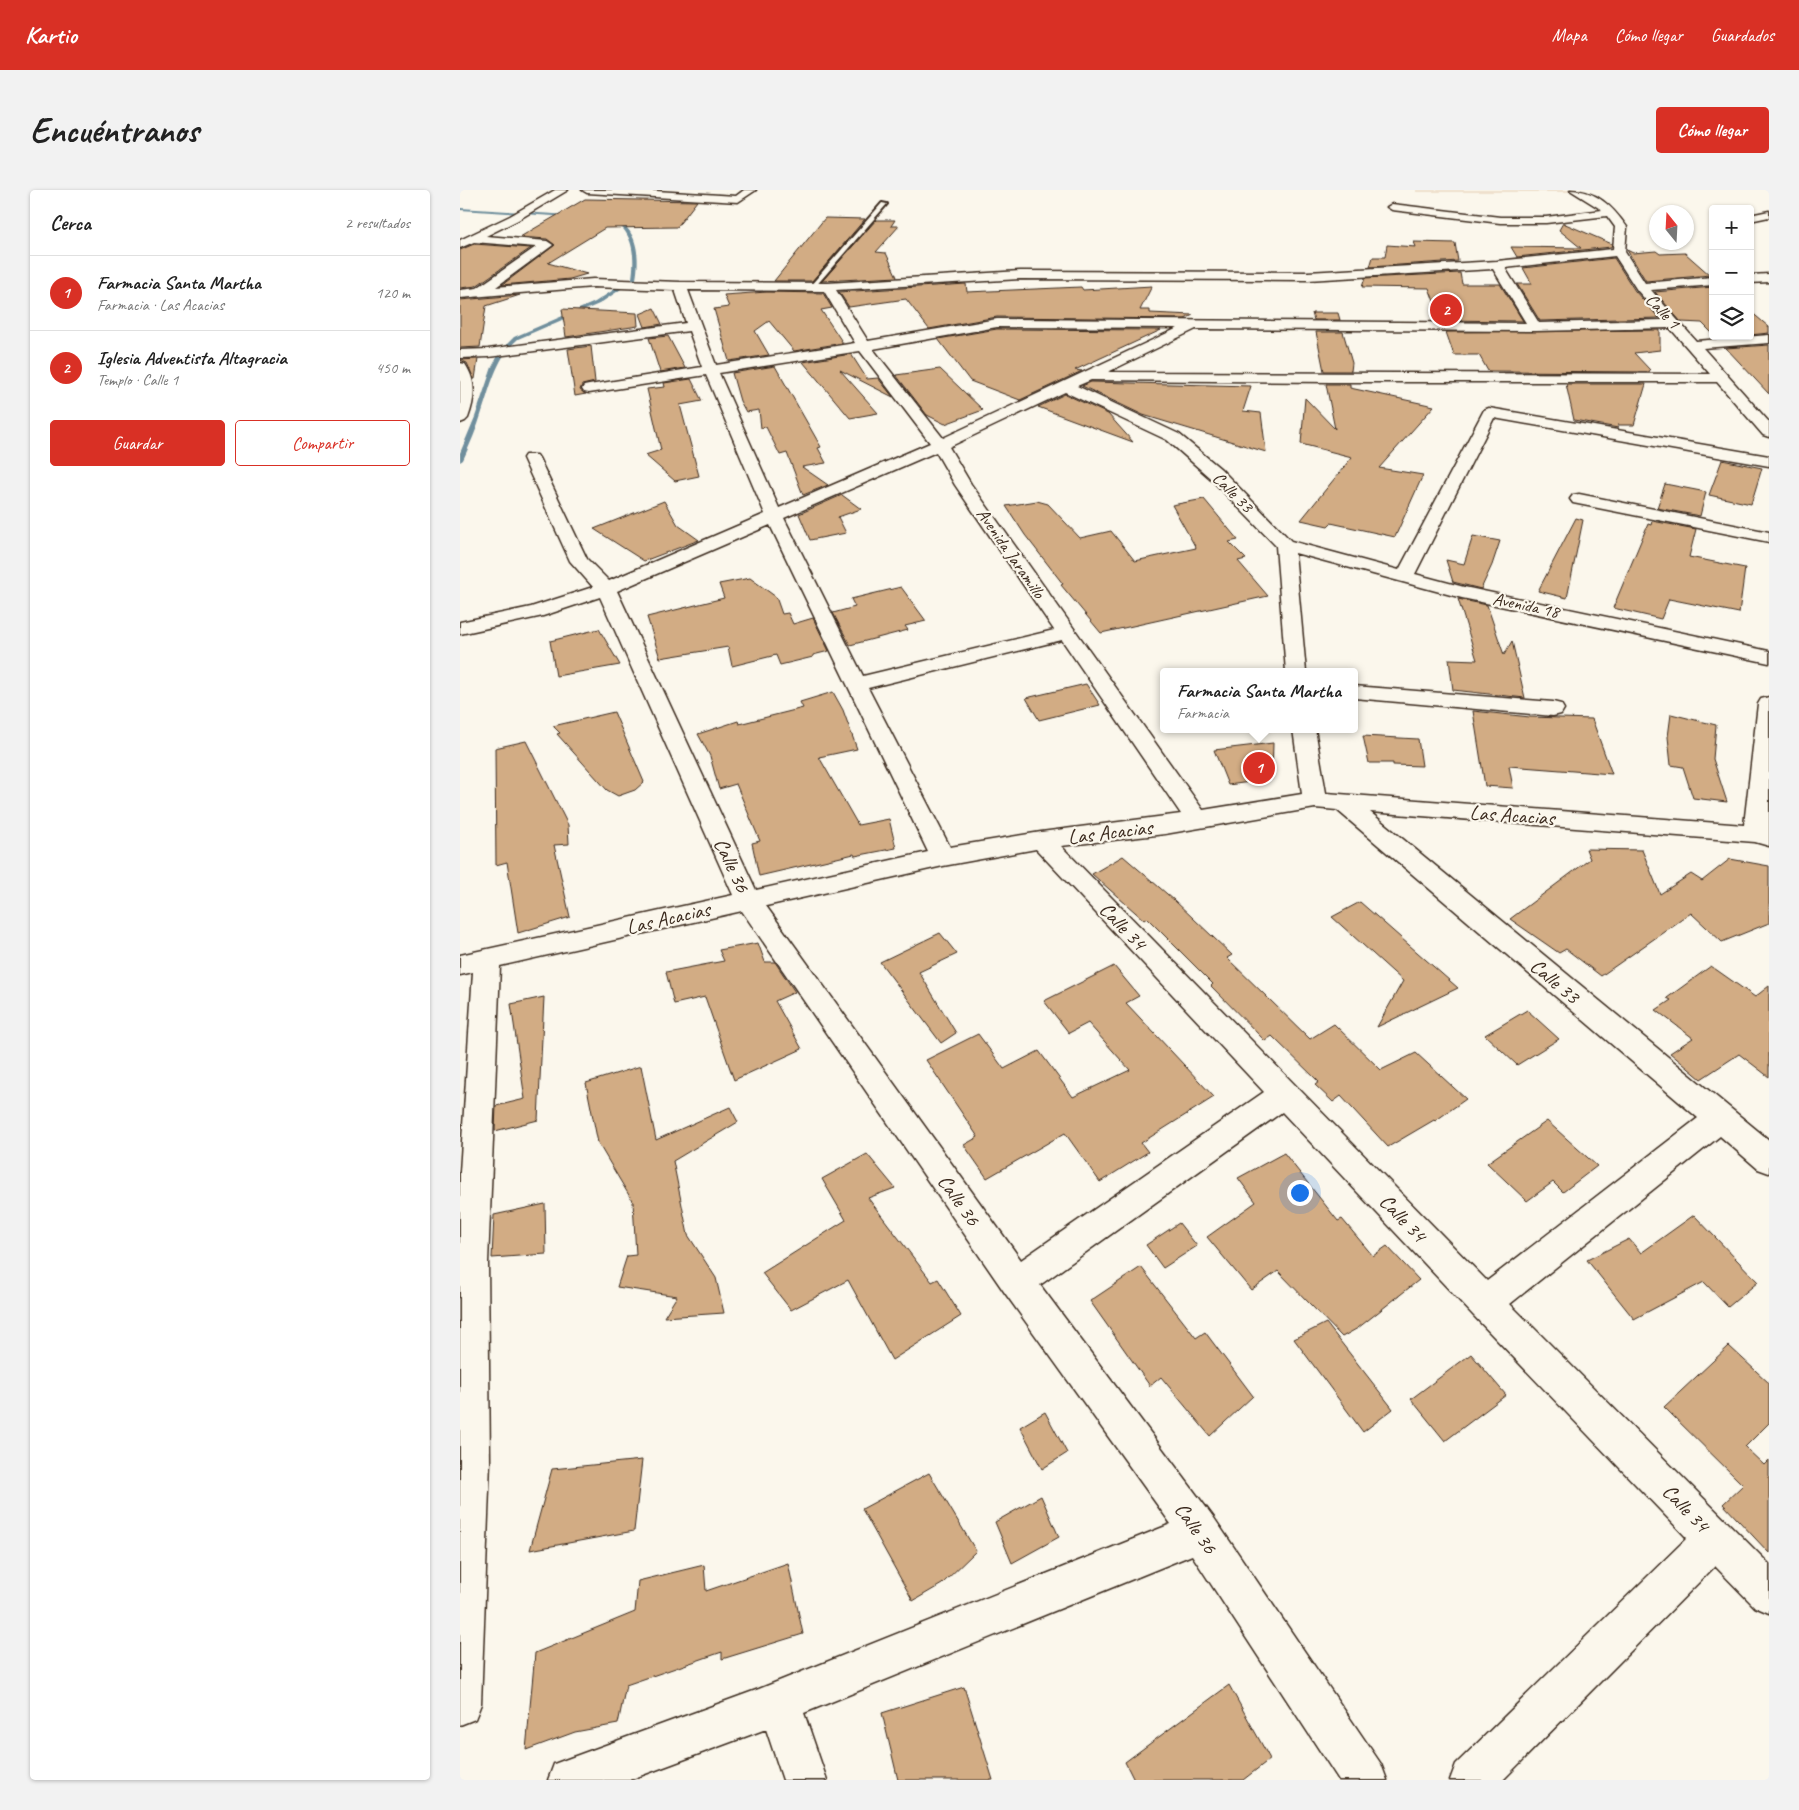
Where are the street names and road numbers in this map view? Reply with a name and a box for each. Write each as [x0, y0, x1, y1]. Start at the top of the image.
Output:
street label: Calle 1 [1641, 289, 1686, 334]
street label: Calle 33 [1208, 467, 1259, 518]
street label: Avenida Jaramillo [972, 504, 1051, 604]
street label: Avenida 18 [1491, 587, 1563, 623]
street label: Las Acacias [1469, 799, 1557, 831]
street label: Las Acacias [1066, 814, 1155, 850]
street label: Calle 36 [708, 834, 756, 897]
street label: Las Acacias [624, 895, 714, 940]
street label: Calle 34 [1094, 896, 1154, 957]
street label: Calle 33 [1525, 953, 1586, 1010]
street label: Calle 36 [932, 1169, 986, 1231]
street label: Calle 34 [1374, 1188, 1434, 1249]
street label: Calle 34 [1657, 1478, 1717, 1539]
street label: Calle 36 [1169, 1497, 1223, 1559]

